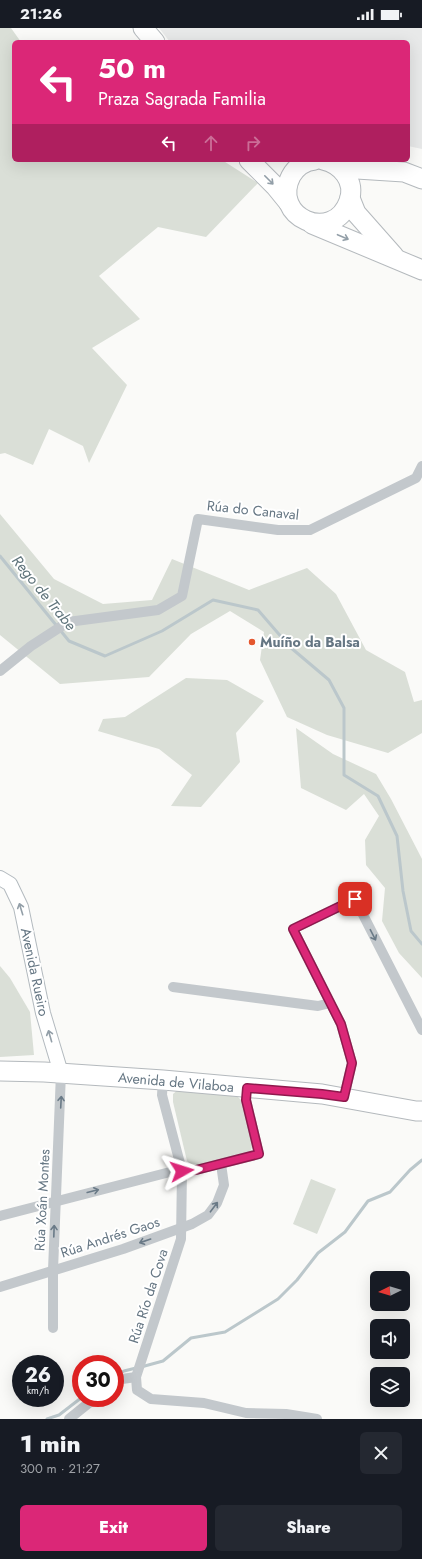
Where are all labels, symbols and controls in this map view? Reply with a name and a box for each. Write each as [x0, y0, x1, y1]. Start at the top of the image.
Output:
text: 21:26 [20, 3, 62, 25]
text: 50 m [98, 48, 166, 89]
icon: left [32, 56, 84, 108]
text: Praza Sagrada Familia [98, 86, 266, 112]
icon: left [158, 132, 180, 154]
icon: ahead [200, 132, 222, 154]
icon: right [242, 132, 264, 154]
one-way arrow [264, 175, 274, 185]
one-way arrow [337, 234, 349, 241]
street label: Rúa do Canaval [206, 495, 300, 525]
water label: Rego de Trabe [7, 551, 82, 636]
place label: Muíño da Balsa [260, 632, 360, 652]
marker: Muíño da Balsa [247, 637, 257, 647]
pin [338, 882, 372, 916]
icon: arrive [344, 888, 366, 910]
one-way arrow [17, 903, 24, 916]
street label: Avenida Rueiro [16, 926, 54, 1018]
one-way arrow [370, 929, 377, 941]
one-way arrow [46, 1030, 53, 1043]
street label: Avenida de Vilaboa [117, 1067, 235, 1097]
one-way arrow [57, 1096, 64, 1109]
street label: Rúa Xoán Montes [29, 1148, 55, 1251]
position arrow [161, 1150, 203, 1192]
one-way arrow [86, 1187, 99, 1194]
one-way arrow [209, 1201, 218, 1212]
street label: Rúa Andrés Gaos [58, 1211, 163, 1262]
one-way arrow [50, 1225, 58, 1238]
one-way arrow [139, 1238, 152, 1245]
street label: Rúa Río da Cova [123, 1246, 173, 1346]
north arrow [370, 1271, 410, 1311]
map controls [370, 1271, 410, 1407]
button: sound [370, 1319, 410, 1359]
speed limit sign: 30 [72, 1355, 124, 1407]
text: 26 [25, 1361, 51, 1390]
button: layers [370, 1367, 410, 1407]
text: km/h [27, 1383, 49, 1398]
text: 1 min [20, 1426, 81, 1461]
button: close [360, 1432, 402, 1474]
text: 300 m · 21:27 [20, 1459, 100, 1478]
button: Exit [20, 1505, 207, 1551]
button: Share [215, 1505, 402, 1551]

